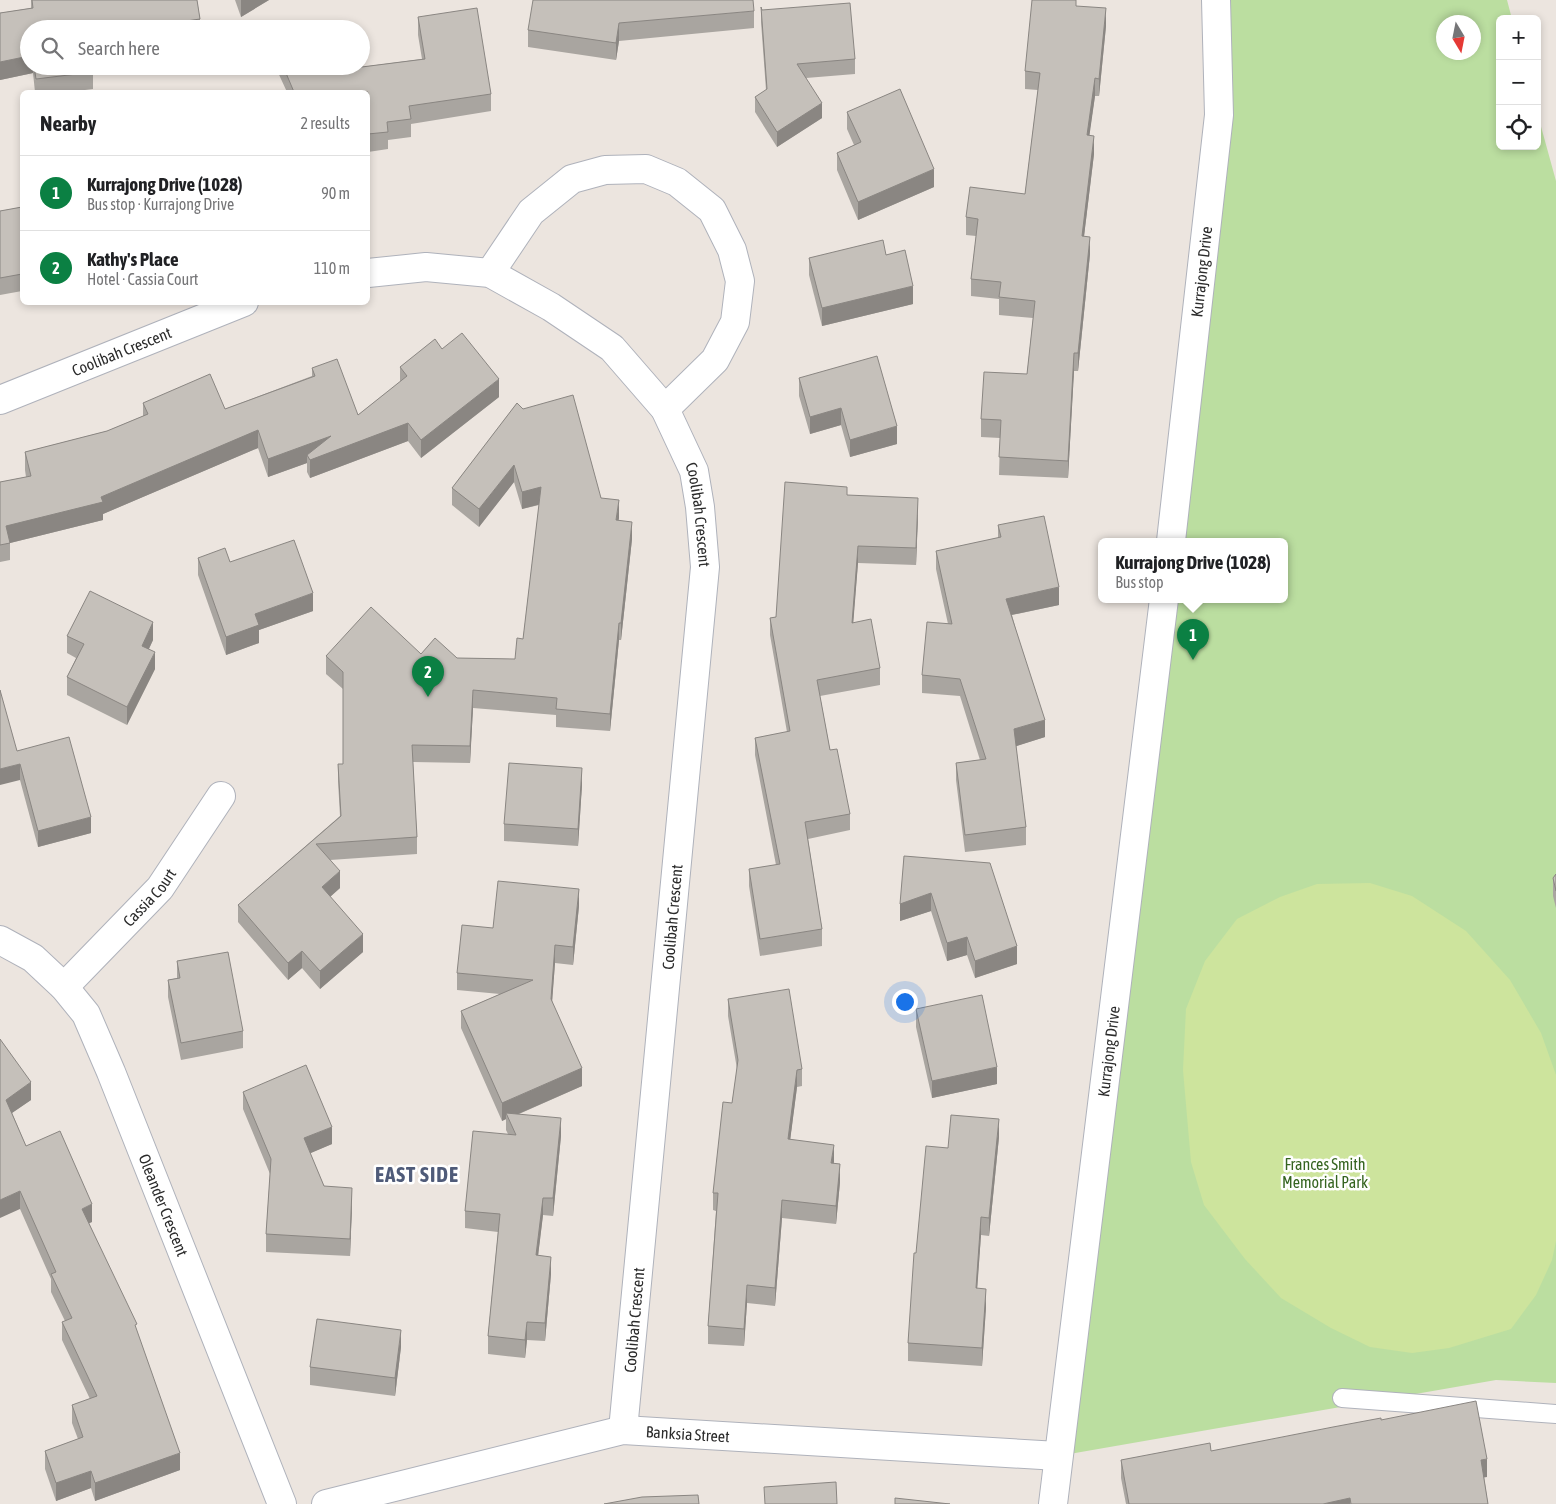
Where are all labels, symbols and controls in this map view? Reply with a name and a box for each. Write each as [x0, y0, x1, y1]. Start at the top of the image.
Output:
north arrow [1436, 15, 1481, 60]
map controls [1496, 15, 1541, 150]
button: + [1496, 15, 1541, 60]
search box [20, 20, 370, 75]
icon: search [38, 34, 66, 62]
text: Search here [78, 37, 160, 59]
button: − [1496, 60, 1541, 105]
button: locate [1496, 105, 1541, 150]
text: Nearby [40, 111, 96, 135]
text: 2 results [300, 114, 350, 132]
text: Kurrajong Drive (1028) [87, 173, 243, 195]
text: 1 [52, 184, 60, 202]
text: 90 m [321, 184, 350, 202]
text: Bus stop · Kurrajong Drive [87, 195, 234, 213]
street label: Kurrajong Drive [1187, 225, 1215, 318]
text: Kathy's Place [87, 248, 179, 270]
text: 2 [52, 259, 60, 277]
text: 110 m [314, 259, 350, 277]
text: Hotel · Cassia Court [87, 270, 198, 288]
street label: Coolibah Crescent [69, 323, 174, 379]
street label: Coolibah Crescent [682, 459, 714, 568]
popup [1098, 538, 1288, 603]
text: Kurrajong Drive (1028) [1115, 551, 1271, 573]
text: Bus stop [1115, 573, 1164, 591]
pin: 1 [1177, 619, 1209, 660]
pin: 2 [412, 656, 444, 697]
street label: Coolibah Crescent [658, 863, 686, 970]
street label: Cassia Court [119, 865, 180, 930]
your location [892, 989, 918, 1015]
street label: Kurrajong Drive [1094, 1005, 1123, 1098]
street label: Oleander Crescent [135, 1151, 192, 1259]
park label: Frances Smith Memorial Park [1282, 1155, 1368, 1191]
district label: EAST SIDE [375, 1162, 459, 1186]
street label: Coolibah Crescent [620, 1266, 648, 1373]
street label: Banksia Street [645, 1422, 731, 1445]

